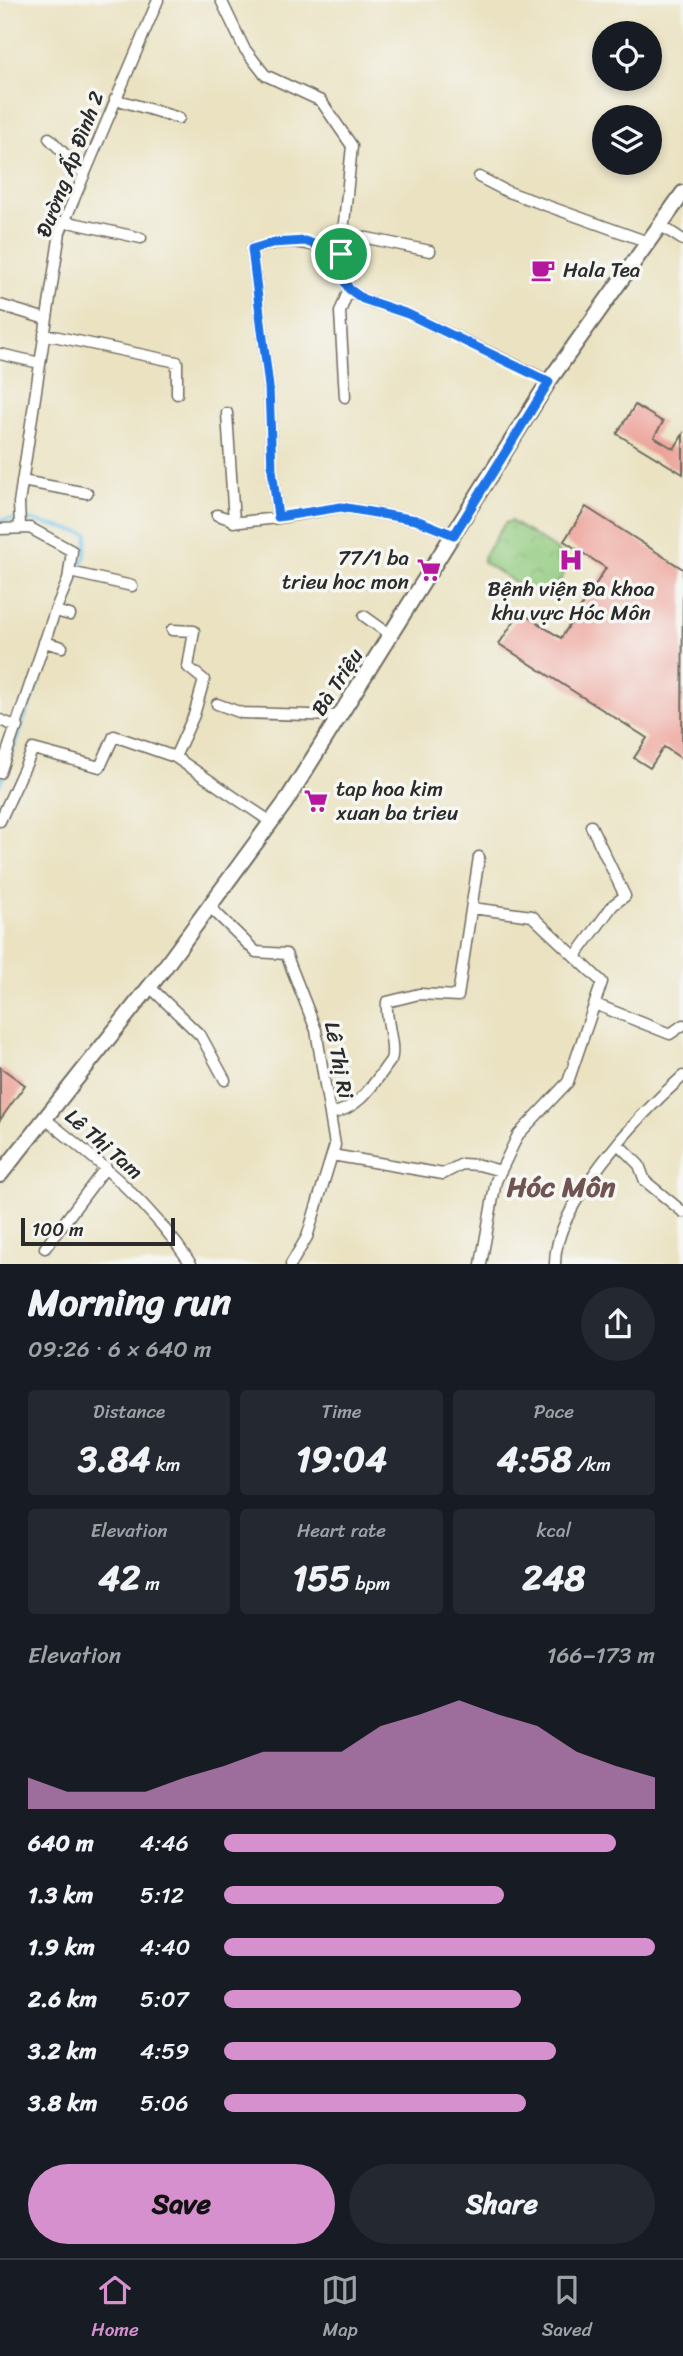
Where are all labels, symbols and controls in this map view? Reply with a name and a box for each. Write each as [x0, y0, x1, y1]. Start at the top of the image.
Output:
map controls [592, 21, 662, 175]
button: locate [592, 21, 662, 91]
street label: Đường Ấp Đình 2 [25, 85, 115, 243]
button: layers [592, 105, 662, 175]
pin [311, 224, 371, 284]
icon: arrive [322, 235, 360, 273]
place label: Hala Tea [563, 251, 641, 289]
cafe icon: Hala Tea [529, 256, 557, 284]
place label: 77/1 ba trieu hoc mon [282, 539, 409, 601]
hospital icon: Bệnh viện Đa khoa khu vực Hóc Môn [557, 546, 585, 574]
supermarket icon: 77/1 ba trieu hoc mon [415, 556, 443, 584]
place label: Bệnh viện Đa khoa khu vực Hóc Môn [488, 570, 655, 632]
street label: Bà Triệu [301, 640, 374, 724]
place label: tap hoa kim xuan ba trieu [336, 770, 458, 832]
supermarket icon: tap hoa kim xuan ba trieu [302, 787, 330, 815]
street label: Lê Thị Ri [313, 1018, 365, 1103]
street label: Lê Thị Tam [56, 1099, 152, 1189]
district label: Hóc Môn [507, 1162, 616, 1211]
text: 100 m [32, 1213, 84, 1246]
scale bar [21, 1215, 175, 1247]
text: Morning run [28, 1269, 231, 1336]
button: share [581, 1287, 655, 1361]
text: 09:26 · 6 × 640 m [28, 1329, 212, 1370]
text: Distance [93, 1395, 165, 1428]
text: Time [321, 1395, 362, 1428]
text: Pace [534, 1395, 574, 1428]
text: 3.84 [78, 1428, 151, 1490]
text: 19:04 [296, 1428, 387, 1490]
text: 4:58 [497, 1428, 572, 1490]
text: km [151, 1448, 180, 1481]
text: /km [572, 1448, 611, 1481]
text: Elevation [91, 1514, 168, 1547]
text: Heart rate [297, 1514, 386, 1547]
text: kcal [537, 1514, 571, 1547]
text: 42 [98, 1547, 140, 1609]
text: 155 [293, 1547, 350, 1609]
text: 248 [522, 1547, 585, 1609]
text: m [140, 1567, 160, 1600]
text: bpm [350, 1567, 390, 1600]
text: Elevation [28, 1635, 121, 1676]
text: 166–173 m [547, 1635, 655, 1676]
text: 640 m [28, 1823, 94, 1864]
text: 4:46 [140, 1823, 189, 1864]
text: 1.3 km [28, 1875, 93, 1916]
text: 5:12 [140, 1875, 184, 1916]
text: 1.9 km [28, 1927, 95, 1968]
text: 4:40 [140, 1927, 190, 1968]
text: 2.6 km [28, 1979, 97, 2020]
text: 5:07 [140, 1979, 189, 2020]
text: 3.2 km [28, 2031, 97, 2072]
text: 4:59 [140, 2031, 190, 2072]
text: 3.8 km [28, 2083, 97, 2124]
text: 5:06 [140, 2083, 189, 2124]
button: Save [28, 2164, 335, 2244]
button: Share [349, 2164, 655, 2244]
tab: Home [91, 2271, 139, 2346]
tab: Map [321, 2271, 359, 2346]
tab: Saved [542, 2271, 592, 2346]

